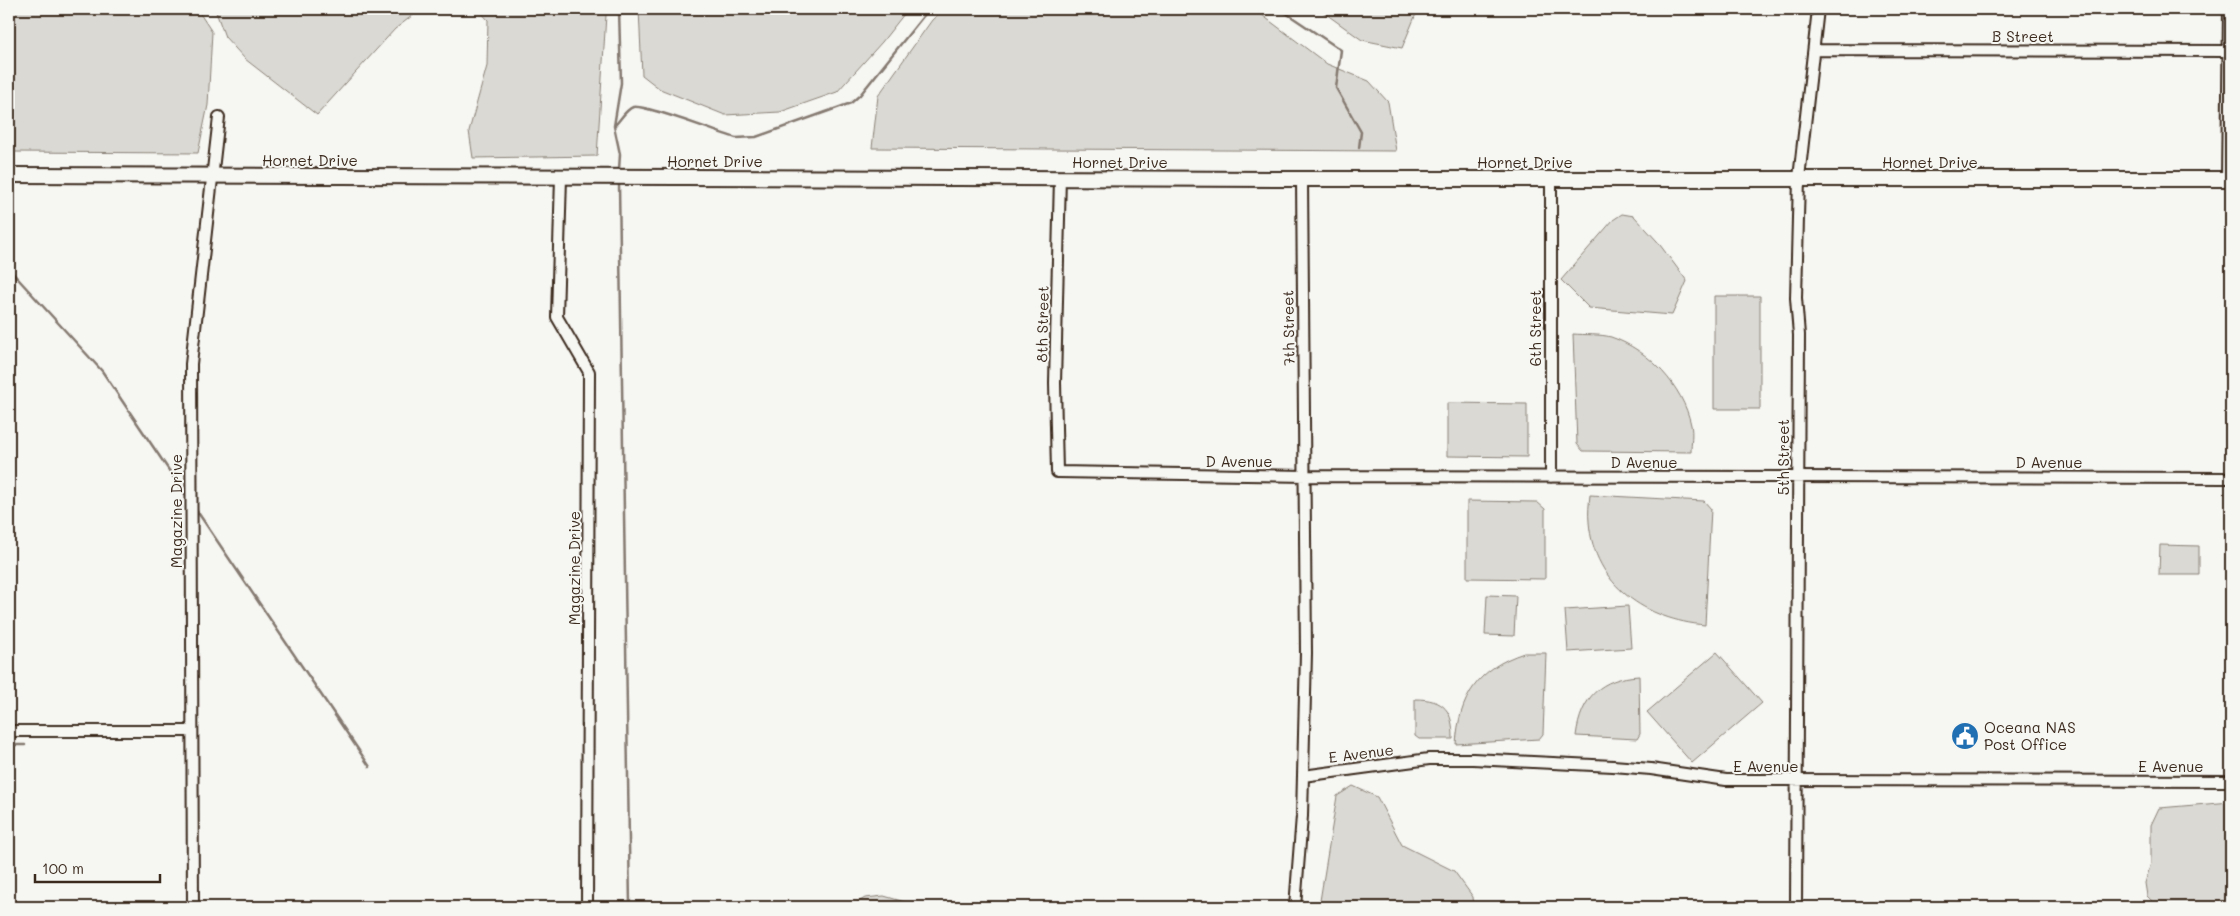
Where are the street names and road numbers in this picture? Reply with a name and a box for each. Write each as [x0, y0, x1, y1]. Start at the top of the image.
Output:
street label: B Street [1992, 26, 2054, 46]
street label: Hornet Drive [262, 150, 358, 170]
street label: Hornet Drive [667, 151, 763, 171]
street label: Hornet Drive [1072, 152, 1168, 172]
street label: Hornet Drive [1477, 152, 1573, 172]
street label: Hornet Drive [1882, 152, 1978, 172]
street label: 8th Street [1031, 285, 1053, 363]
street label: 7th Street [1277, 290, 1299, 366]
street label: 6th Street [1525, 290, 1545, 366]
street label: 5th Street [1773, 419, 1793, 495]
street label: D Avenue [1205, 451, 1273, 471]
street label: D Avenue [1610, 452, 1678, 472]
street label: D Avenue [2015, 452, 2083, 472]
street label: Magazine Drive [166, 454, 186, 568]
street label: Magazine Drive [564, 511, 584, 625]
street label: E Avenue [1327, 739, 1395, 767]
street label: E Avenue [1733, 756, 1799, 776]
street label: E Avenue [2138, 756, 2204, 776]

